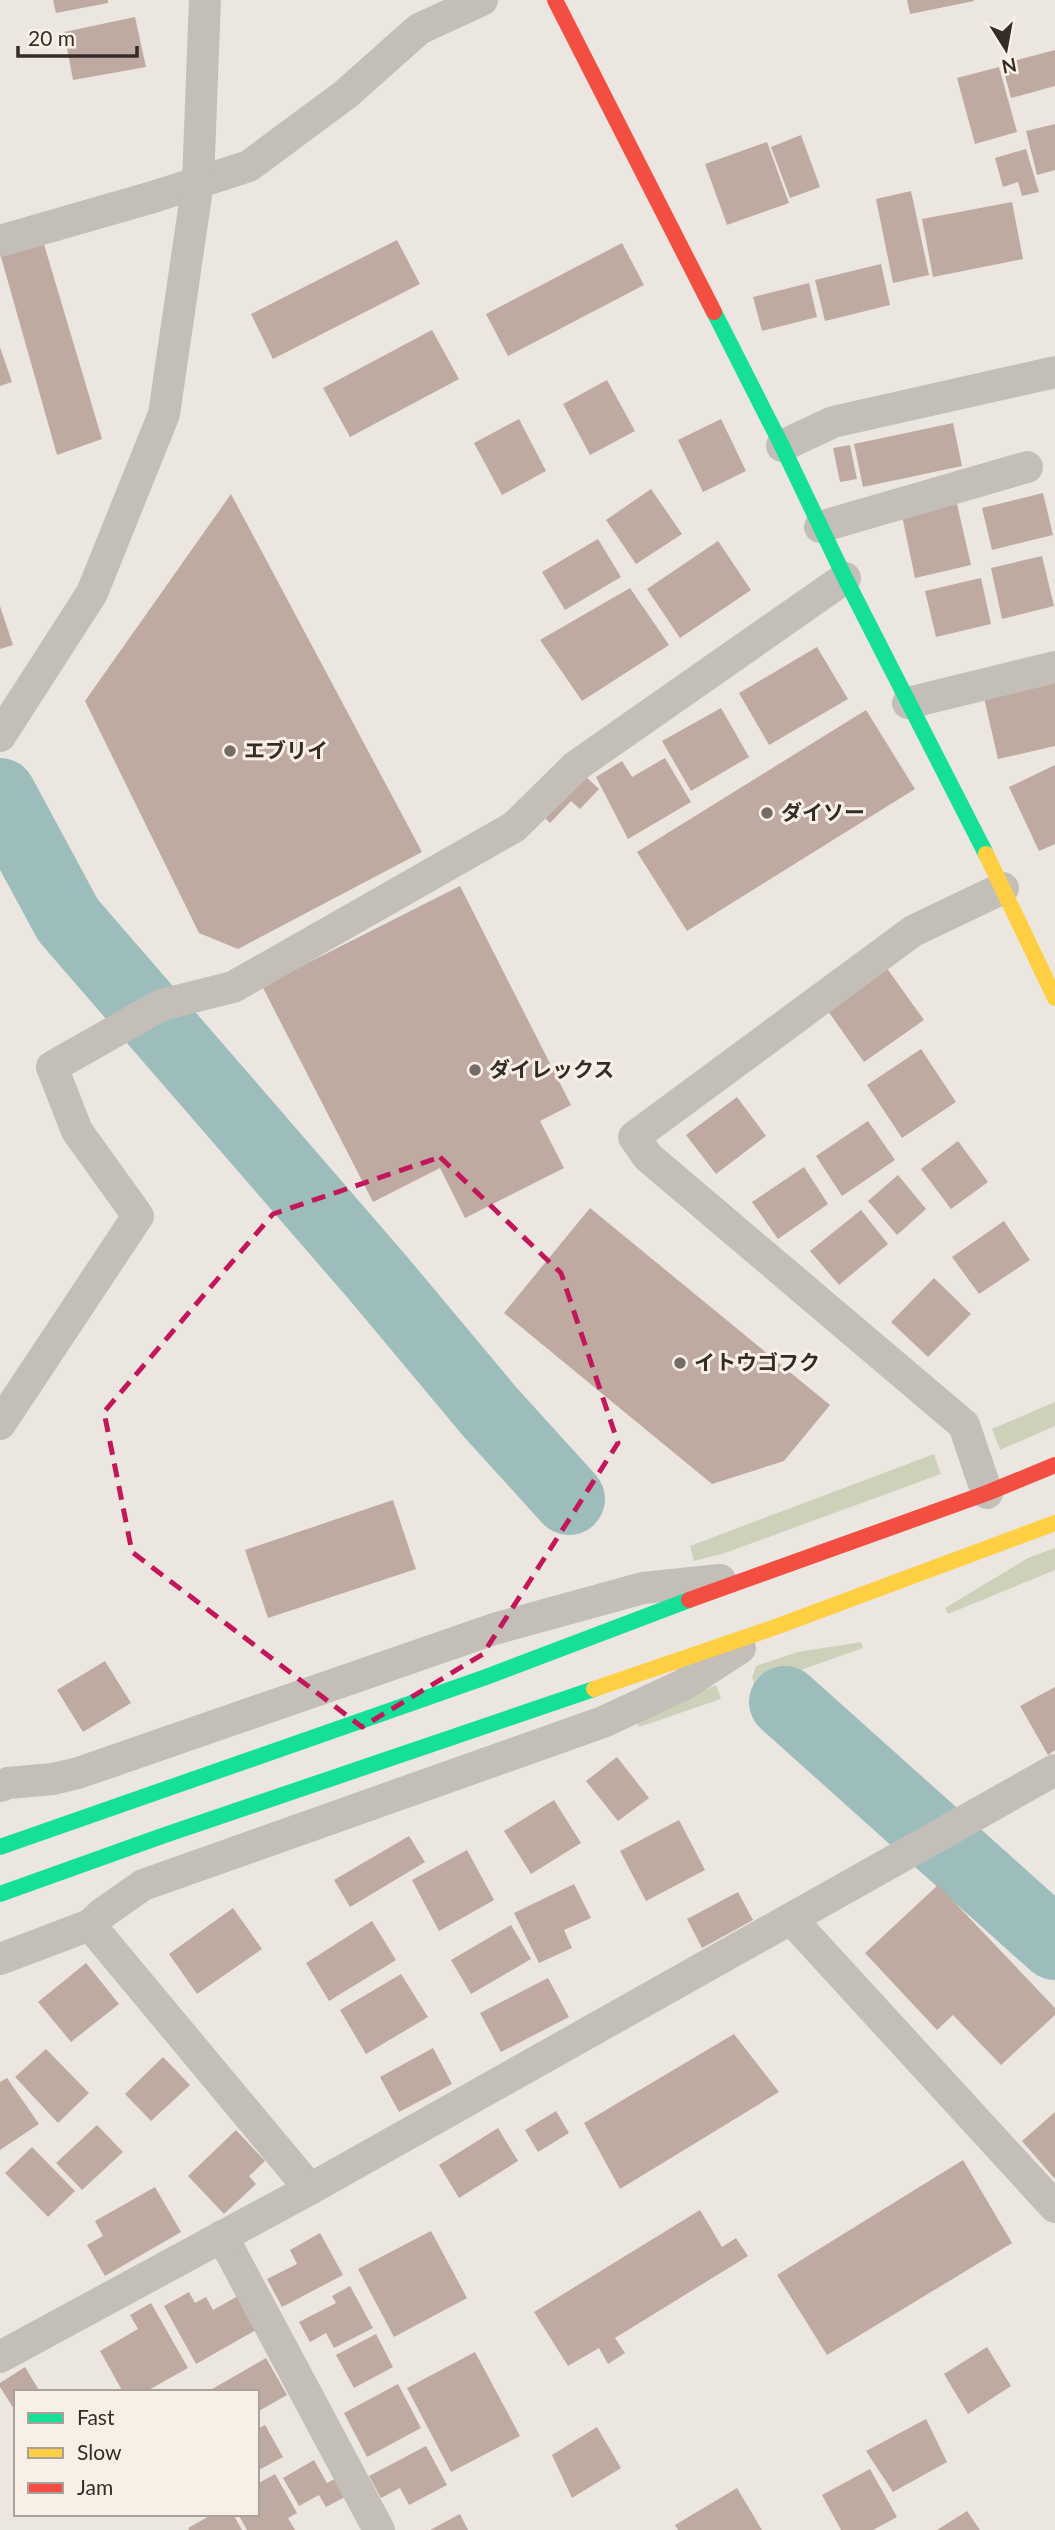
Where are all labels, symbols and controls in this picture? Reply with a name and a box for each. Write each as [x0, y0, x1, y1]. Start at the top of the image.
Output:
scale bar [18, 14, 136, 58]
north arrow [971, 14, 1041, 84]
text: 20 m [28, 25, 75, 50]
text: N [1000, 53, 1019, 79]
place label: エブリイ [244, 737, 328, 762]
marker: エブリイ [222, 743, 238, 759]
place label: ダイソー [781, 799, 865, 824]
marker: ダイソー [759, 805, 775, 821]
place label: ダイレックス [489, 1056, 614, 1081]
marker: ダイレックス [467, 1062, 483, 1078]
place label: イトウゴフク [694, 1349, 820, 1374]
marker: イトウゴフク [672, 1355, 688, 1371]
legend [14, 2390, 259, 2516]
text: Fast [77, 2404, 115, 2429]
text: Slow [77, 2439, 122, 2464]
text: Jam [77, 2474, 113, 2499]

